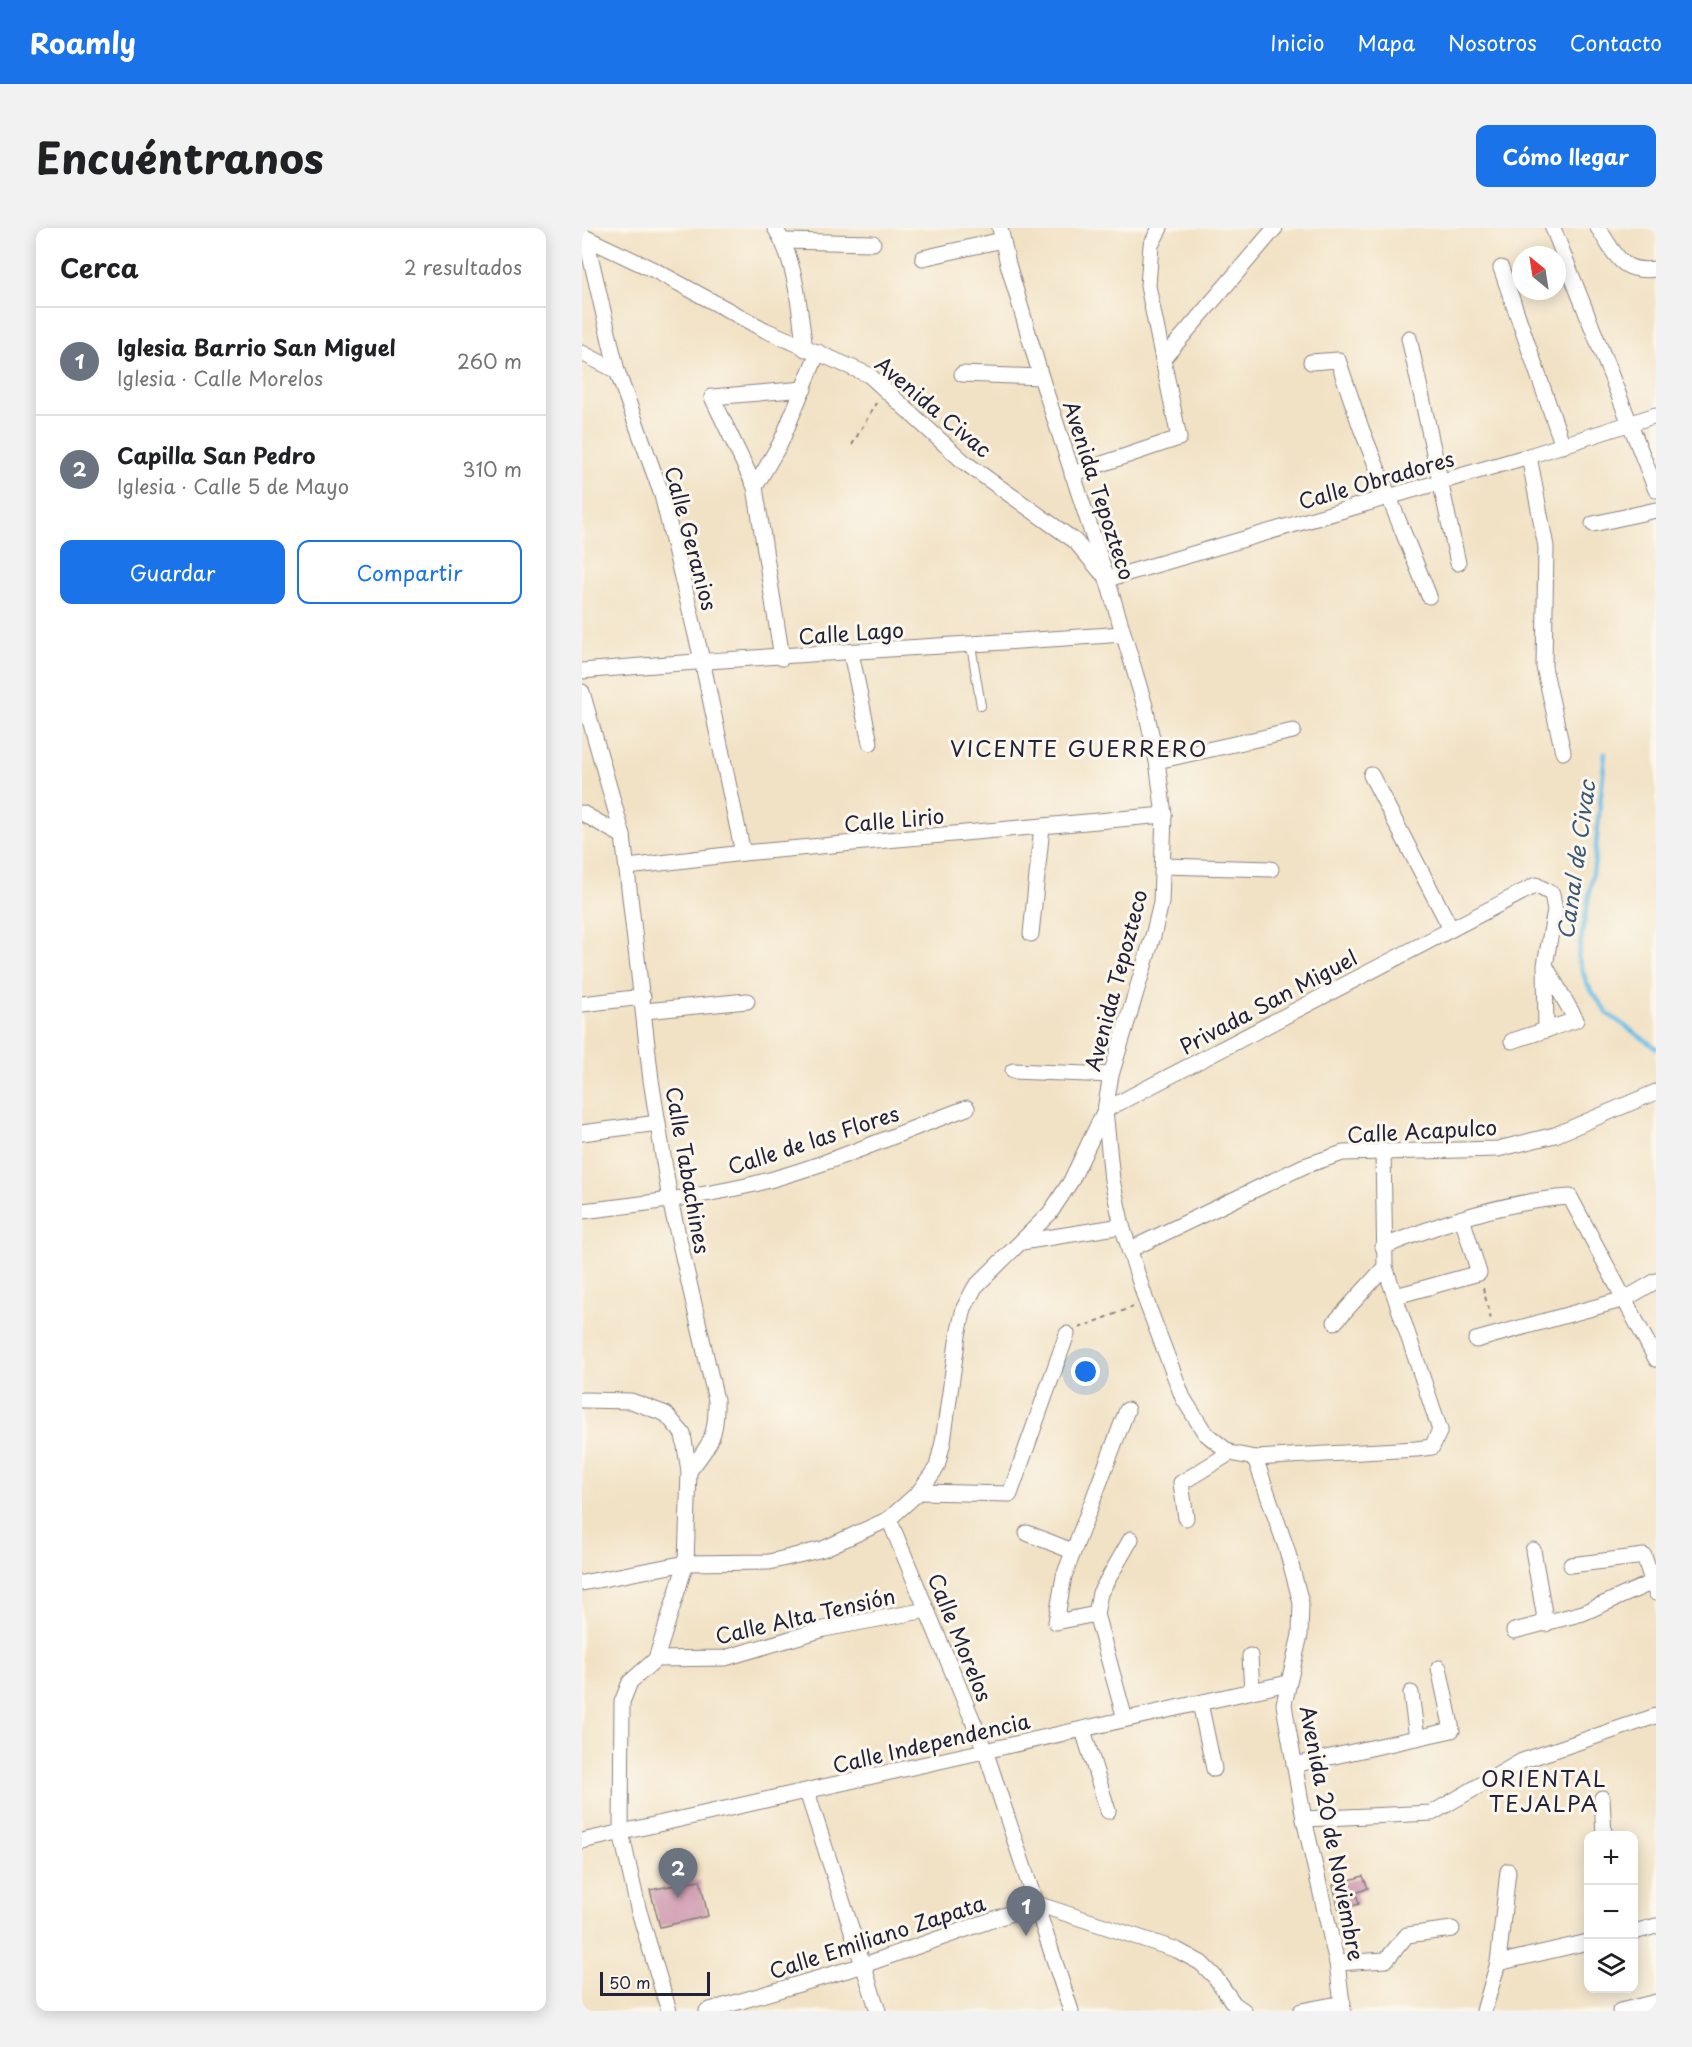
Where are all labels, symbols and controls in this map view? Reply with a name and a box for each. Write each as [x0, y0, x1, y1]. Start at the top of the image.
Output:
text: Roamly [30, 21, 136, 64]
text: Inicio [1270, 26, 1324, 58]
text: Mapa [1357, 26, 1415, 58]
text: Nosotros [1448, 26, 1537, 58]
text: Contacto [1570, 26, 1662, 58]
text: Encuéntranos [36, 125, 324, 188]
button: Cómo llegar [1476, 125, 1656, 187]
north arrow [1512, 246, 1566, 300]
text: Cerca [60, 248, 139, 287]
text: 2 resultados [404, 252, 522, 282]
text: Iglesia Barrio San Miguel [117, 330, 396, 363]
text: 1 [75, 346, 84, 376]
text: 260 m [457, 346, 522, 376]
street label: Avenida Civac [869, 348, 999, 464]
text: Iglesia · Calle Morelos [117, 363, 323, 393]
street label: Avenida Tepozteco [1056, 396, 1144, 584]
text: Capilla San Pedro [117, 438, 315, 471]
street label: Calle Obradores [1294, 441, 1458, 517]
text: 2 [72, 454, 87, 484]
text: 310 m [462, 454, 522, 484]
street label: Calle Geranios [657, 462, 727, 614]
text: Iglesia · Calle 5 de Mayo [117, 471, 349, 501]
button: Guardar [60, 540, 285, 604]
button: Compartir [297, 540, 522, 604]
street label: Calle Lago [797, 612, 905, 652]
district label: VICENTE GUERRERO [950, 731, 1208, 764]
water label: Canal de Civac [1548, 776, 1603, 942]
street label: Calle Lirio [842, 799, 946, 839]
street label: Avenida Tepozteco [1075, 886, 1155, 1074]
street label: Privada San Miguel [1173, 941, 1363, 1061]
street label: Calle Tabachines [659, 1084, 719, 1256]
street label: Calle de las Flores [723, 1096, 903, 1182]
street label: Calle Acapulco [1346, 1110, 1498, 1150]
your location [1071, 1357, 1100, 1386]
street label: Calle Morelos [921, 1568, 1001, 1706]
street label: Calle Alta Tensión [712, 1579, 898, 1651]
street label: Avenida 20 de Noviembre [1293, 1703, 1373, 1963]
street label: Calle Independencia [829, 1704, 1033, 1780]
district label: ORIENTAL TEJALPA [1481, 1761, 1607, 1819]
map controls [1584, 1831, 1638, 1993]
button: + [1584, 1831, 1638, 1885]
pin: 2 [658, 1848, 698, 1898]
button: − [1584, 1885, 1638, 1939]
street label: Calle Emiliano Zapata [765, 1886, 990, 1986]
pin: 1 [1006, 1886, 1046, 1936]
button: layers [1584, 1939, 1638, 1993]
scale bar [600, 1969, 710, 1996]
text: 50 m [609, 1970, 650, 1994]

